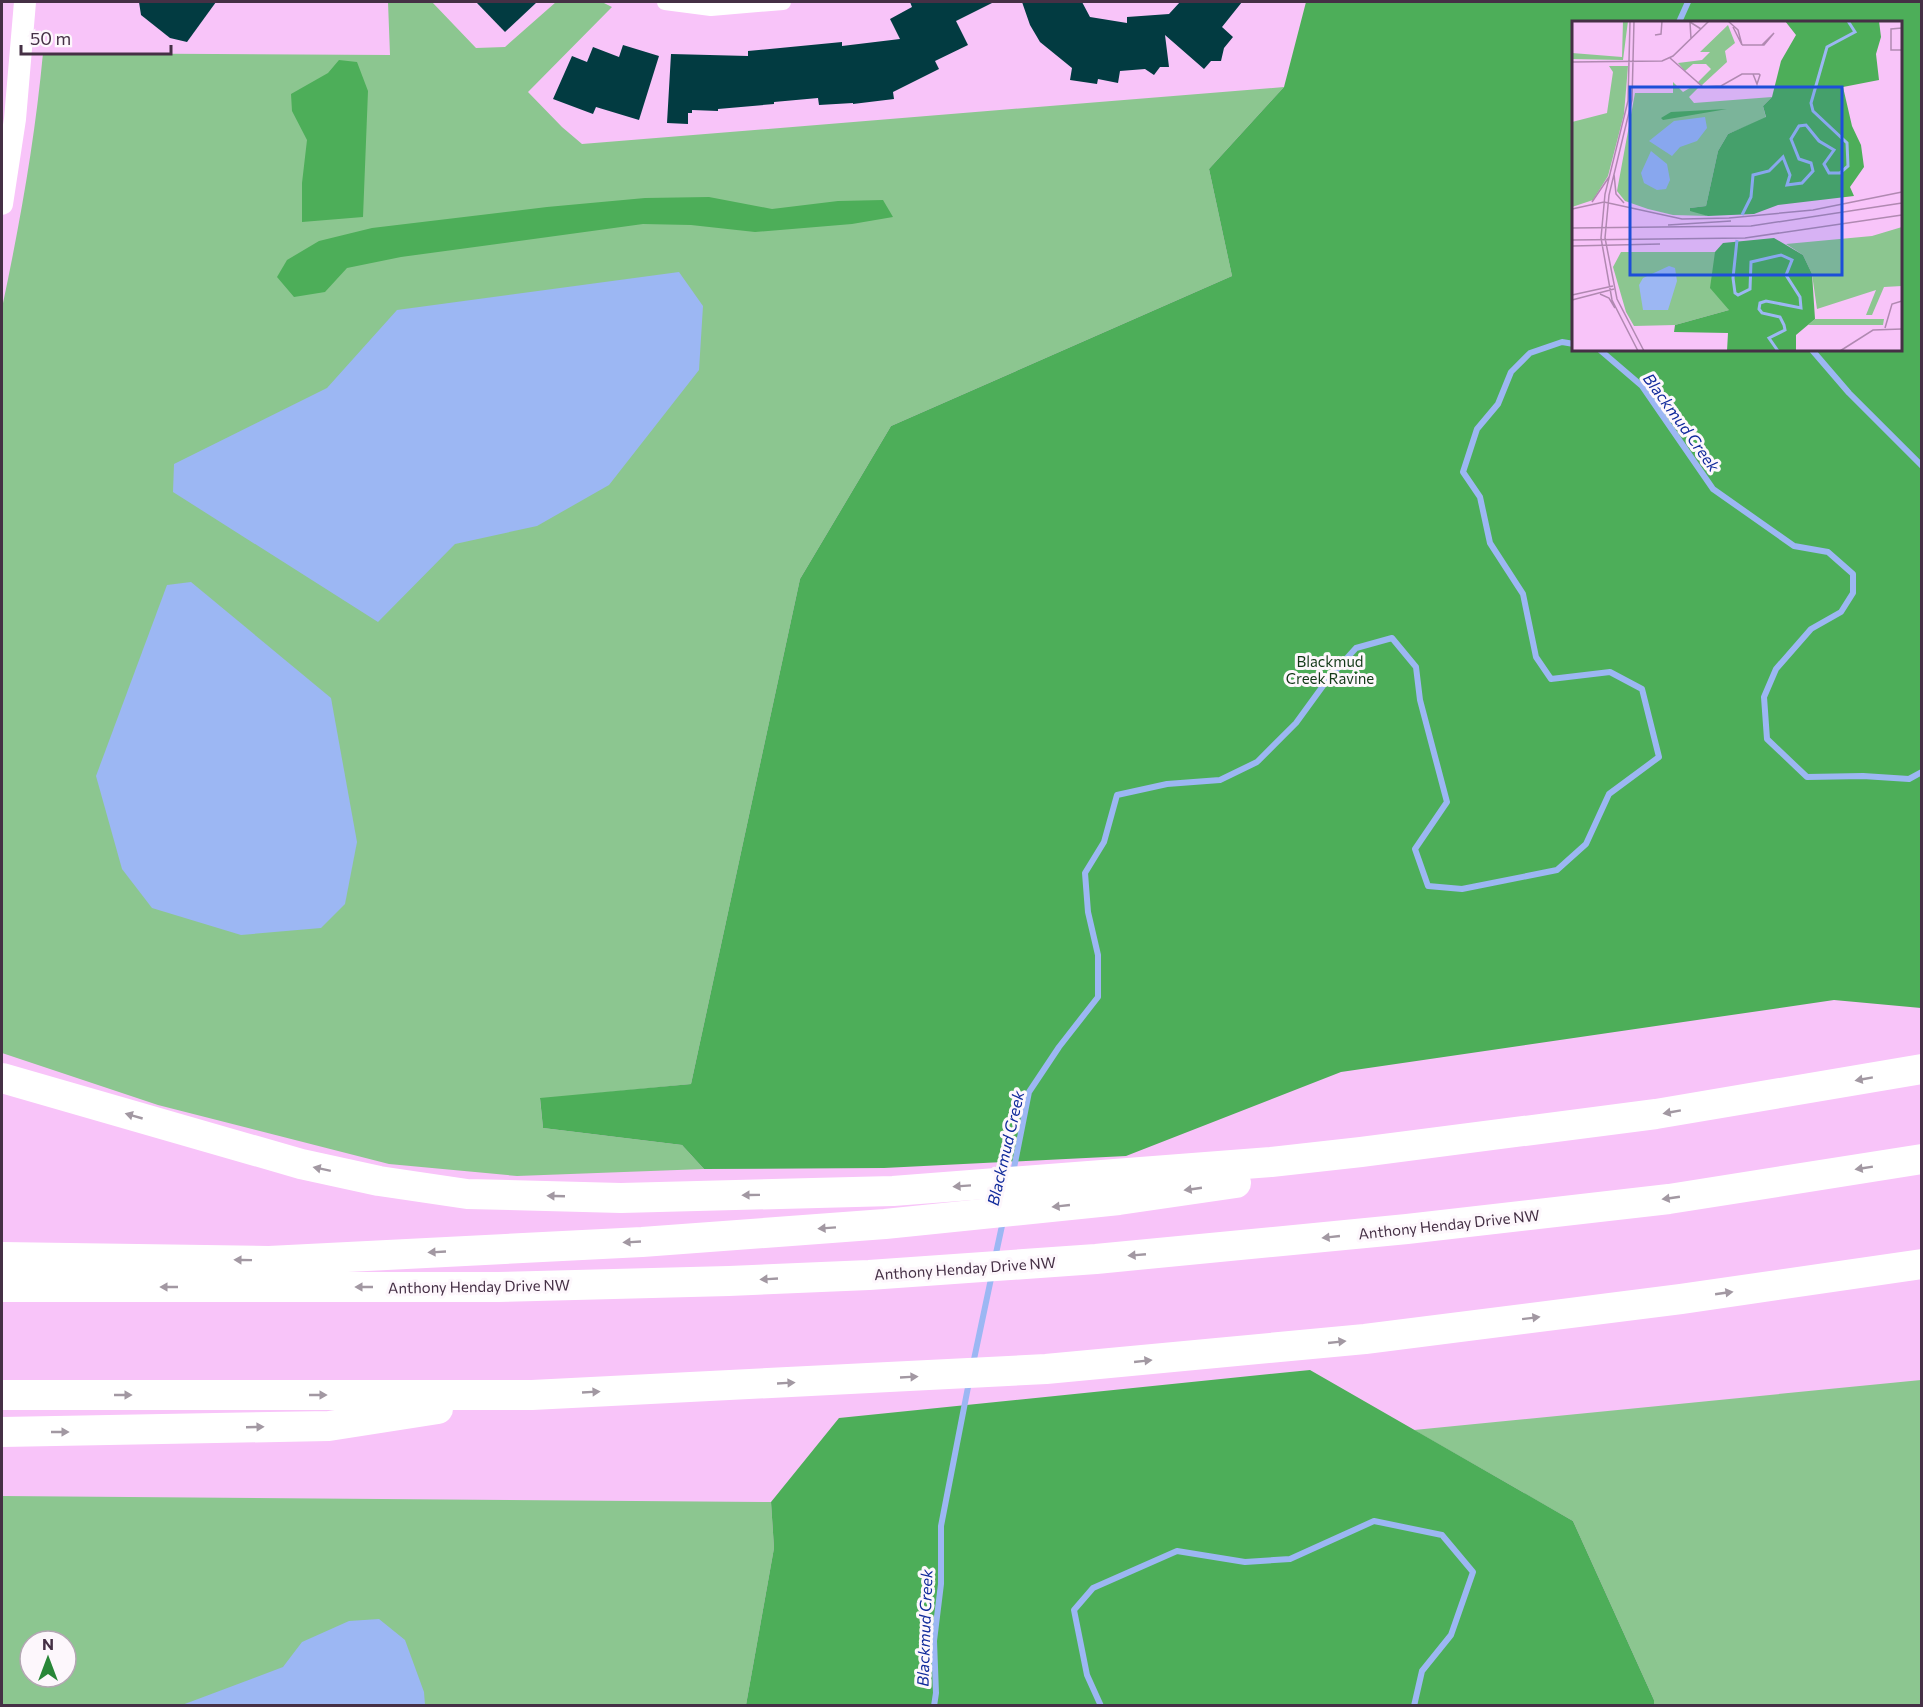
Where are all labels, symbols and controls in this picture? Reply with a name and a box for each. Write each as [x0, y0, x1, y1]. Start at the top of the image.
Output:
scale bar [21, 18, 171, 56]
inset map [1572, 21, 1902, 351]
text: 50 m [30, 27, 71, 49]
water label: Blackmud Creek [1640, 369, 1724, 475]
park label: Blackmud Creek Ravine [1286, 652, 1374, 687]
one-way arrow [1854, 1075, 1873, 1084]
water label: Blackmud Creek [983, 1088, 1028, 1207]
one-way arrow [1662, 1108, 1681, 1117]
one-way arrow [125, 1111, 143, 1120]
one-way arrow [313, 1163, 331, 1173]
one-way arrow [1854, 1163, 1873, 1172]
one-way arrow [953, 1181, 972, 1191]
one-way arrow [1183, 1185, 1202, 1194]
one-way arrow [741, 1190, 760, 1200]
one-way arrow [546, 1192, 565, 1201]
one-way arrow [1662, 1194, 1681, 1203]
one-way arrow [1051, 1201, 1070, 1210]
street label: Anthony Henday Drive NW [1357, 1206, 1541, 1242]
one-way arrow [817, 1223, 836, 1233]
one-way arrow [1322, 1232, 1341, 1242]
one-way arrow [623, 1238, 642, 1247]
one-way arrow [428, 1248, 447, 1257]
one-way arrow [1128, 1250, 1147, 1260]
street label: Anthony Henday Drive NW [874, 1253, 1056, 1283]
one-way arrow [233, 1255, 252, 1265]
street label: Anthony Henday Drive NW [388, 1275, 570, 1297]
one-way arrow [759, 1275, 778, 1284]
one-way arrow [159, 1282, 178, 1292]
one-way arrow [354, 1282, 373, 1292]
one-way arrow [1715, 1289, 1734, 1298]
one-way arrow [1521, 1313, 1540, 1323]
one-way arrow [1328, 1337, 1347, 1347]
one-way arrow [1134, 1356, 1153, 1365]
one-way arrow [900, 1372, 919, 1382]
one-way arrow [776, 1379, 795, 1388]
one-way arrow [581, 1387, 600, 1396]
one-way arrow [113, 1390, 132, 1400]
one-way arrow [308, 1390, 327, 1400]
one-way arrow [245, 1423, 264, 1432]
one-way arrow [50, 1427, 69, 1437]
water label: Blackmud Creek [912, 1569, 936, 1687]
north arrow [18, 1629, 78, 1689]
text: N [42, 1634, 54, 1653]

